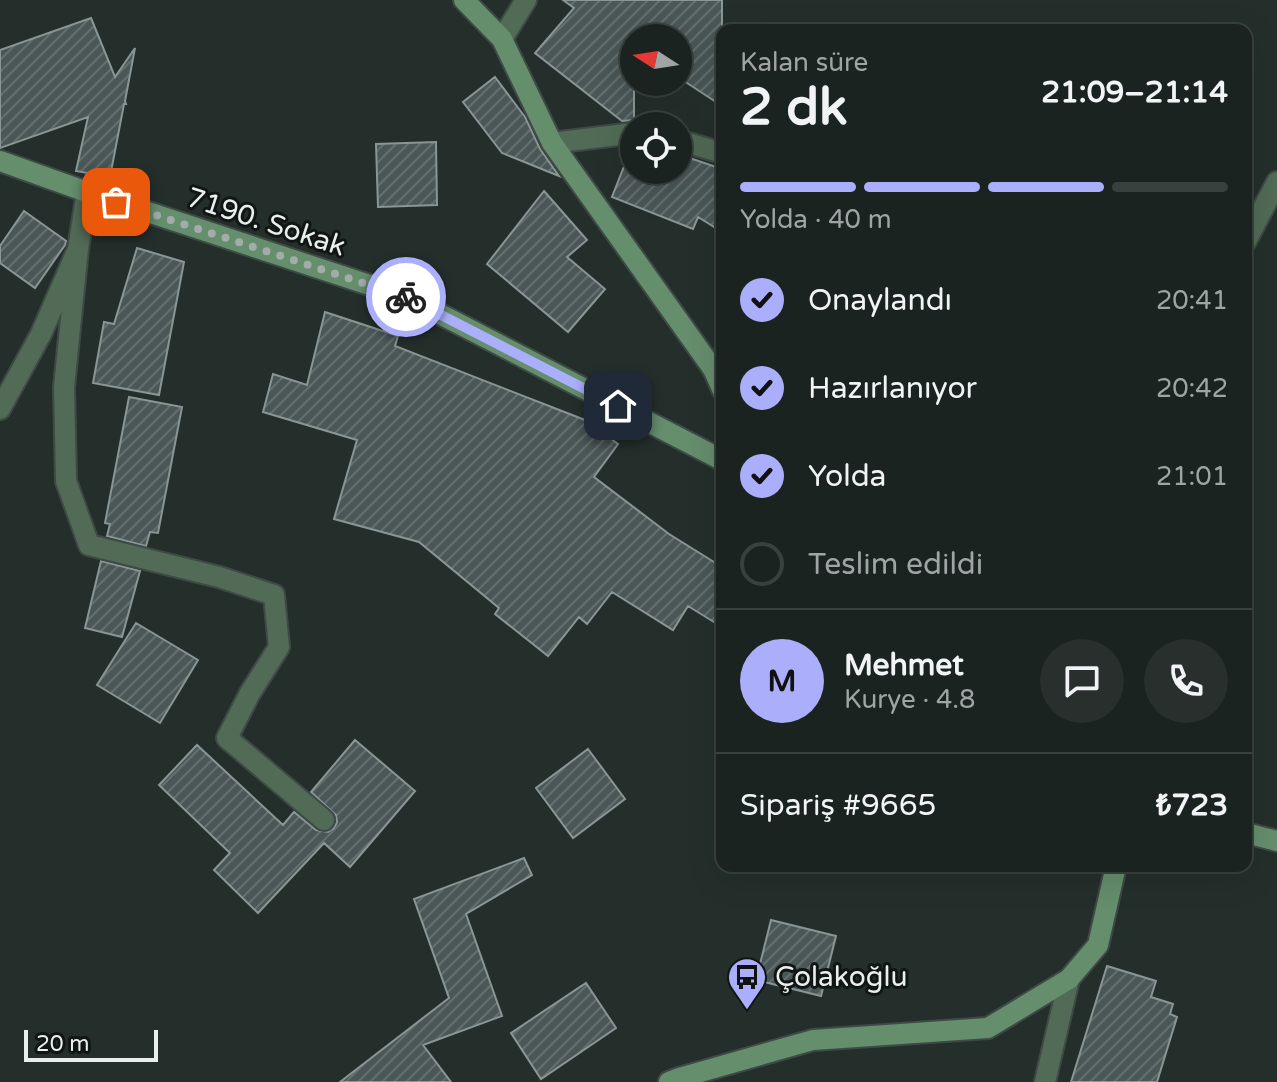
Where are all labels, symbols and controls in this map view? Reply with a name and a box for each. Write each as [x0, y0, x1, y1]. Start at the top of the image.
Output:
north arrow [620, 24, 692, 96]
map controls [620, 24, 692, 184]
text: Kalan süre [740, 47, 868, 78]
text: 21:09–21:14 [1041, 74, 1228, 111]
text: 2 dk [740, 76, 847, 139]
button: locate [620, 112, 692, 184]
pin [82, 168, 150, 236]
icon: bag [94, 180, 138, 224]
street label: 7190. Sokak [182, 180, 350, 264]
text: Yolda · 40 m [740, 204, 892, 235]
courier [366, 257, 446, 337]
icon: bike [384, 275, 428, 319]
icon: check [740, 278, 784, 322]
text: Onaylandı [808, 282, 952, 319]
text: 20:41 [1156, 285, 1228, 316]
icon: check [740, 366, 784, 410]
text: Hazırlanıyor [808, 370, 977, 407]
pin [584, 372, 652, 440]
text: 20:42 [1156, 373, 1228, 404]
icon: home [596, 384, 640, 428]
icon: check [740, 454, 784, 498]
text: Yolda [808, 458, 886, 495]
text: 21:01 [1156, 461, 1228, 492]
text: Teslim edildi [808, 546, 983, 583]
button: chat [1040, 639, 1124, 723]
button: phone [1144, 639, 1228, 723]
text: Mehmet [844, 647, 964, 684]
text: M [768, 663, 796, 700]
text: Kurye · 4.8 [844, 684, 975, 715]
text: Sipariş #9665 [740, 787, 936, 824]
text: ₺723 [1156, 787, 1228, 824]
bus stop icon: Çolakoğlu [726, 956, 768, 1011]
place label: Çolakoğlu [775, 960, 907, 994]
scale bar [24, 1026, 158, 1062]
text: 20 m [36, 1031, 90, 1057]

